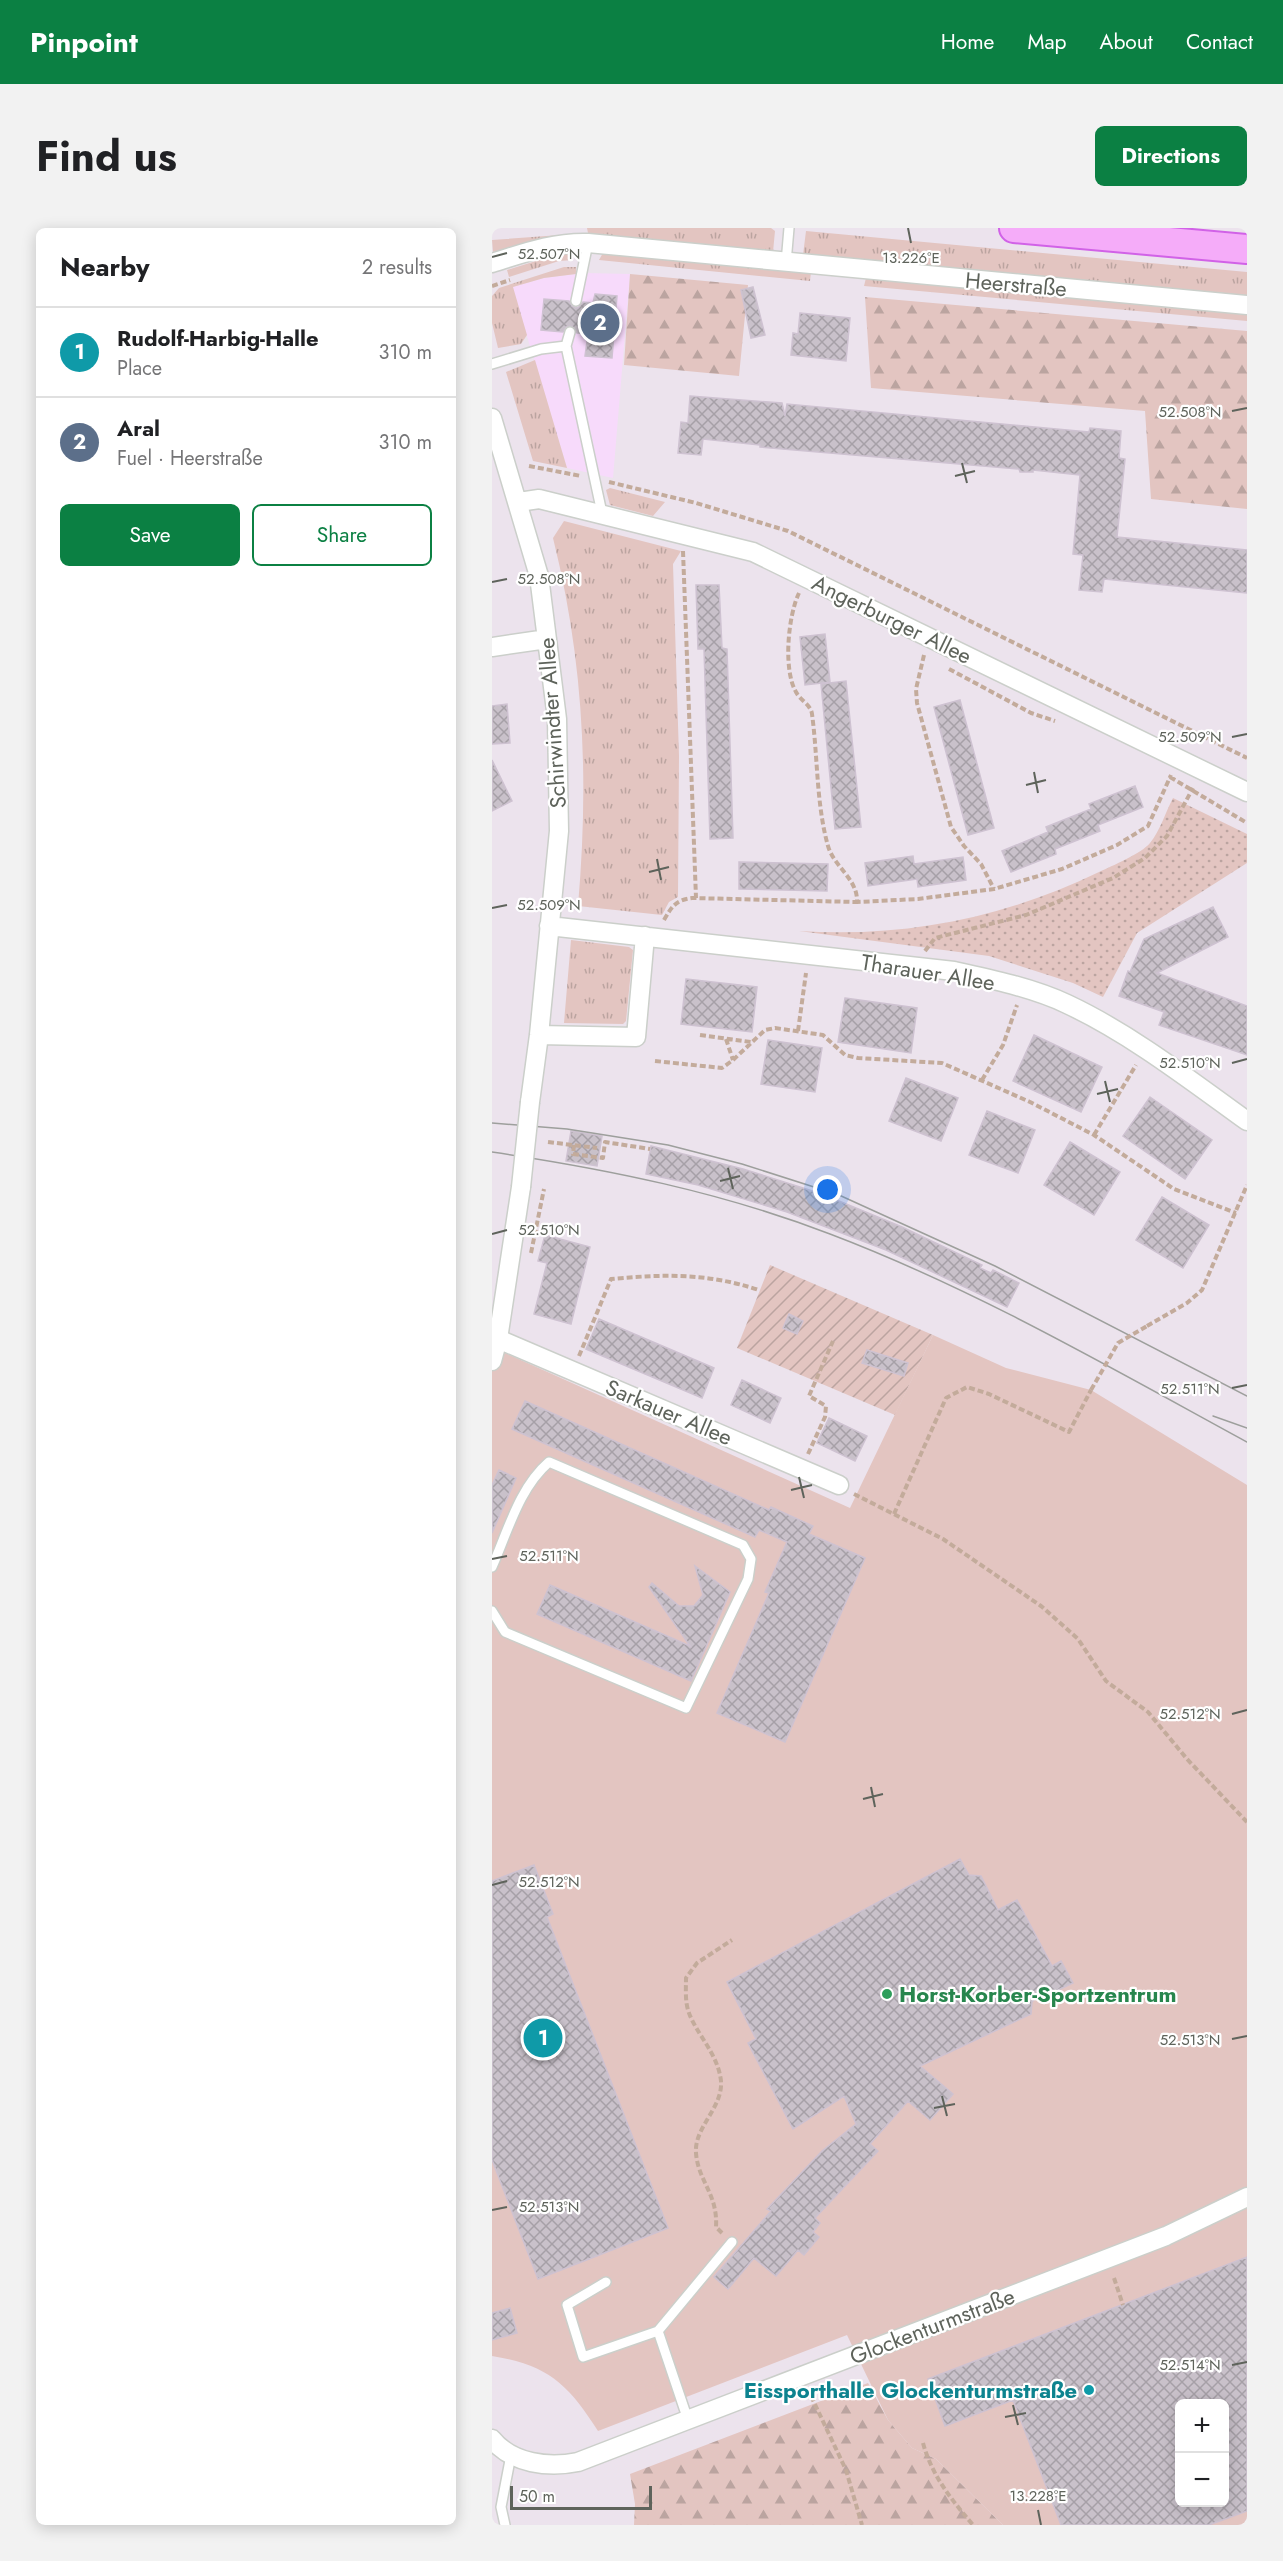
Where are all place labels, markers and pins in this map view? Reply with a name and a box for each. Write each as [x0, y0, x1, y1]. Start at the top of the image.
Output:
pin: 2 [580, 300, 620, 346]
place label: Horst-Korber-Sportzentrum [899, 1978, 1177, 2010]
marker: Horst-Korber-Sportzentrum [880, 1987, 894, 2001]
pin: 1 [524, 2016, 562, 2060]
place label: Eissporthalle Glockenturmstraße [744, 2374, 1077, 2406]
marker: Eissporthalle Glockenturmstraße [1082, 2383, 1096, 2397]

